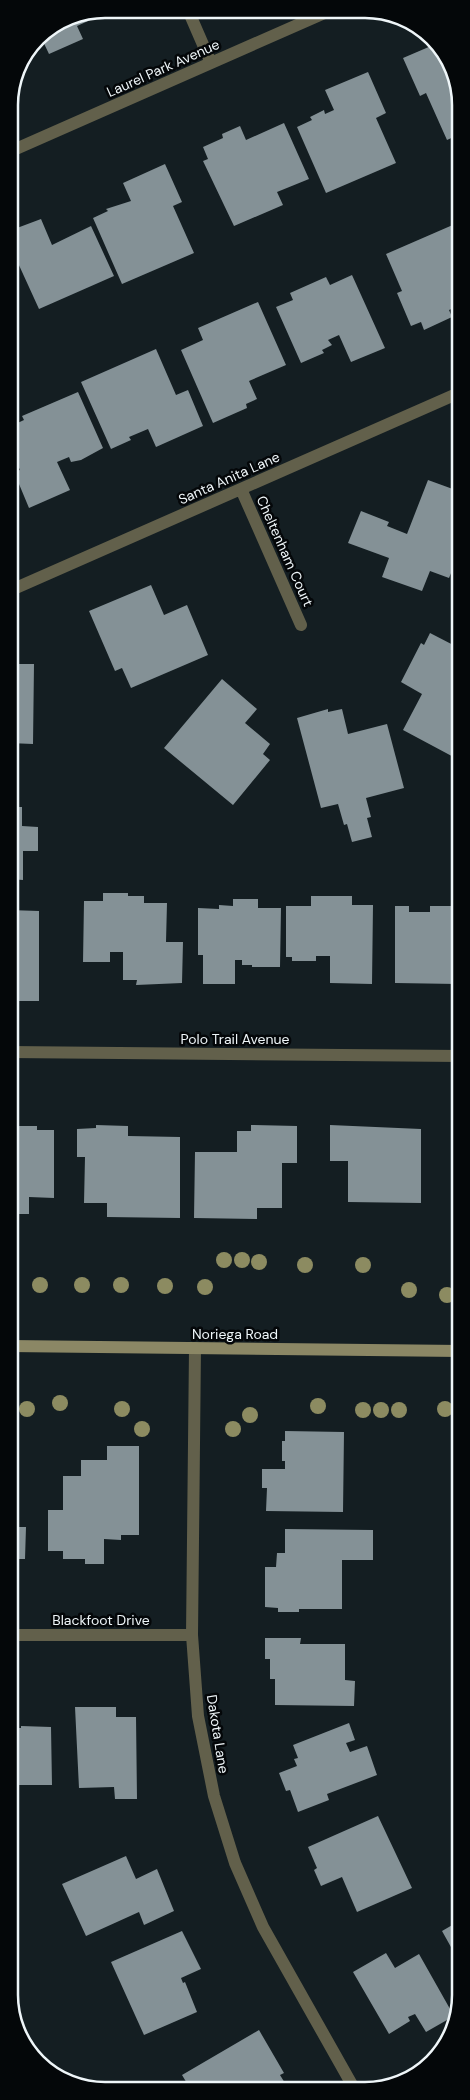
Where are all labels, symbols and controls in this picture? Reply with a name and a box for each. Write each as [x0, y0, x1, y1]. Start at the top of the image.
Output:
street label: Laurel Park Avenue [104, 35, 222, 101]
street label: Santa Anita Lane [176, 448, 283, 508]
street label: Cheltenham Court [253, 493, 317, 609]
street label: Polo Trail Avenue [181, 1030, 289, 1048]
street label: Noriega Road [192, 1325, 278, 1343]
street label: Blackfoot Drive [52, 1611, 150, 1629]
street label: Dakota Lane [203, 1693, 233, 1775]

